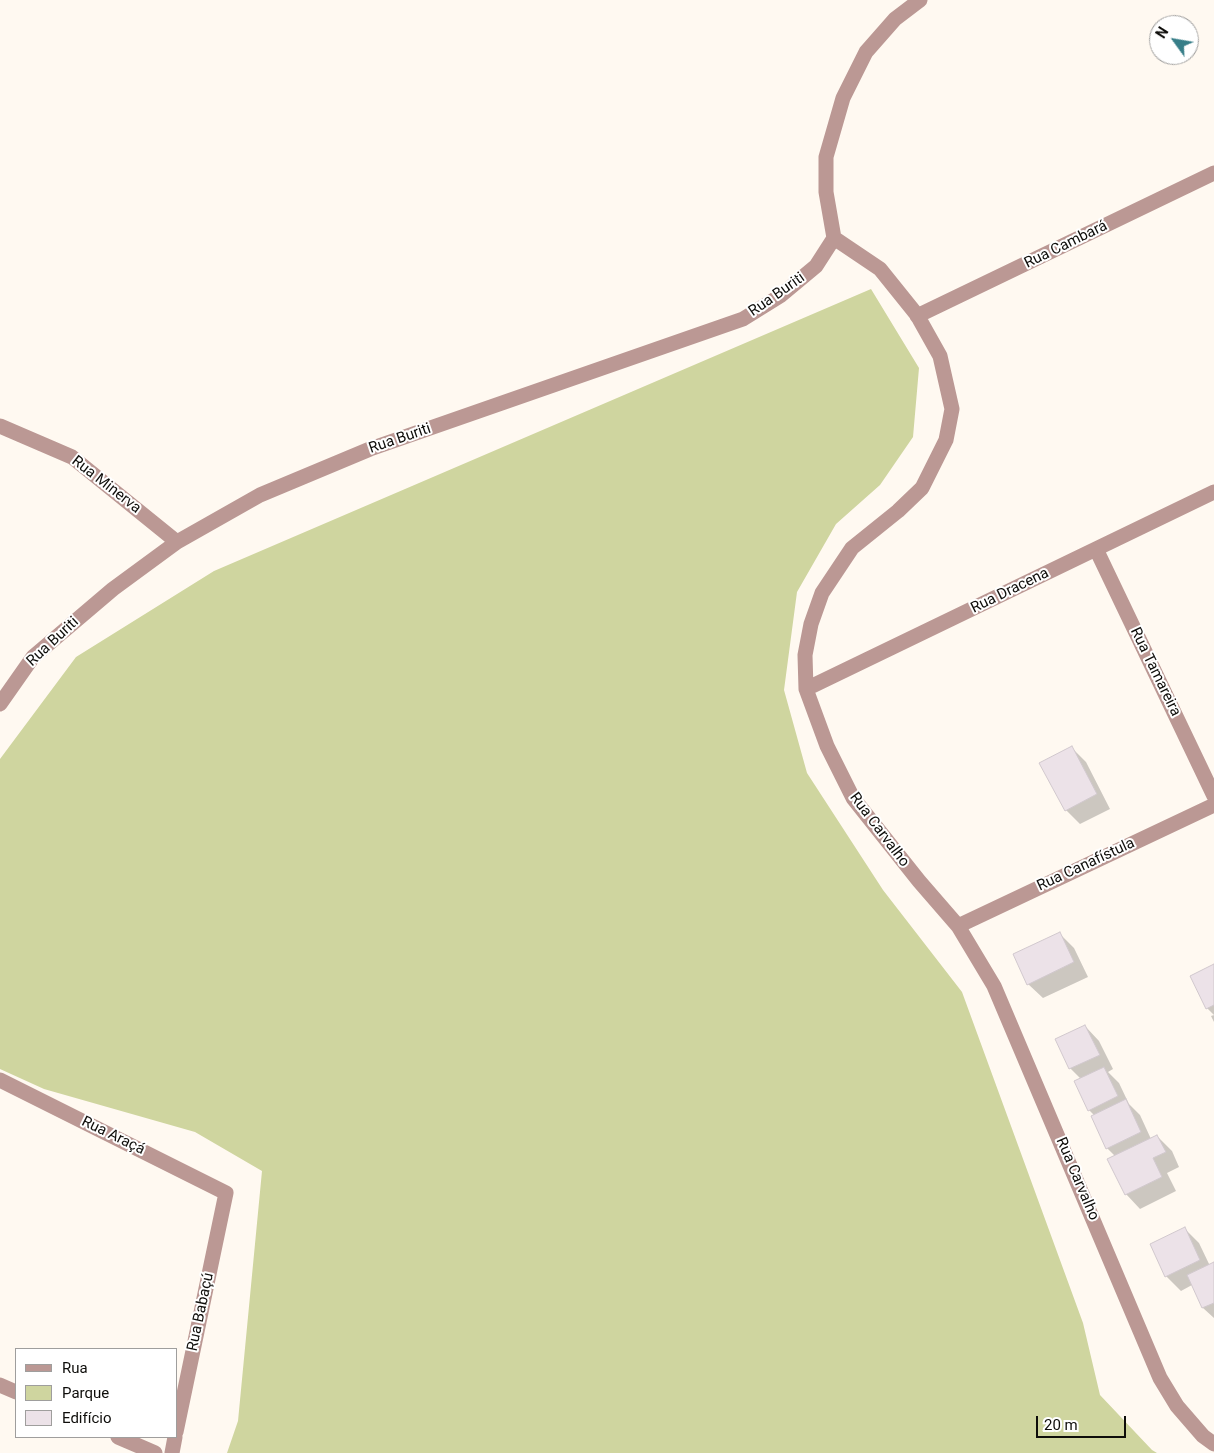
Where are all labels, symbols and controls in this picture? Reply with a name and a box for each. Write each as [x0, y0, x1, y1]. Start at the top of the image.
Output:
north arrow [1149, 15, 1199, 65]
text: N [1153, 24, 1172, 41]
street label: Rua Cambará [1022, 217, 1110, 273]
street label: Rua Buriti [746, 269, 808, 321]
street label: Rua Buriti [367, 420, 433, 458]
street label: Rua Minerva [68, 452, 144, 518]
street label: Rua Dracena [968, 564, 1052, 618]
street label: Rua Buriti [23, 613, 83, 671]
street label: Rua Tamareira [1126, 625, 1184, 719]
street label: Rua Carvalho [845, 789, 913, 871]
street label: Rua Canafístula [1034, 835, 1138, 895]
street label: Rua Araçá [78, 1113, 148, 1159]
street label: Rua Carvalho [1051, 1135, 1103, 1223]
street label: Rua Babaçú [184, 1271, 218, 1353]
legend [15, 1348, 178, 1438]
text: Rua [62, 1359, 88, 1377]
text: Parque [62, 1384, 109, 1402]
scale bar [1039, 1406, 1129, 1438]
text: Edifício [62, 1409, 111, 1427]
text: 20 m [1044, 1416, 1078, 1434]

